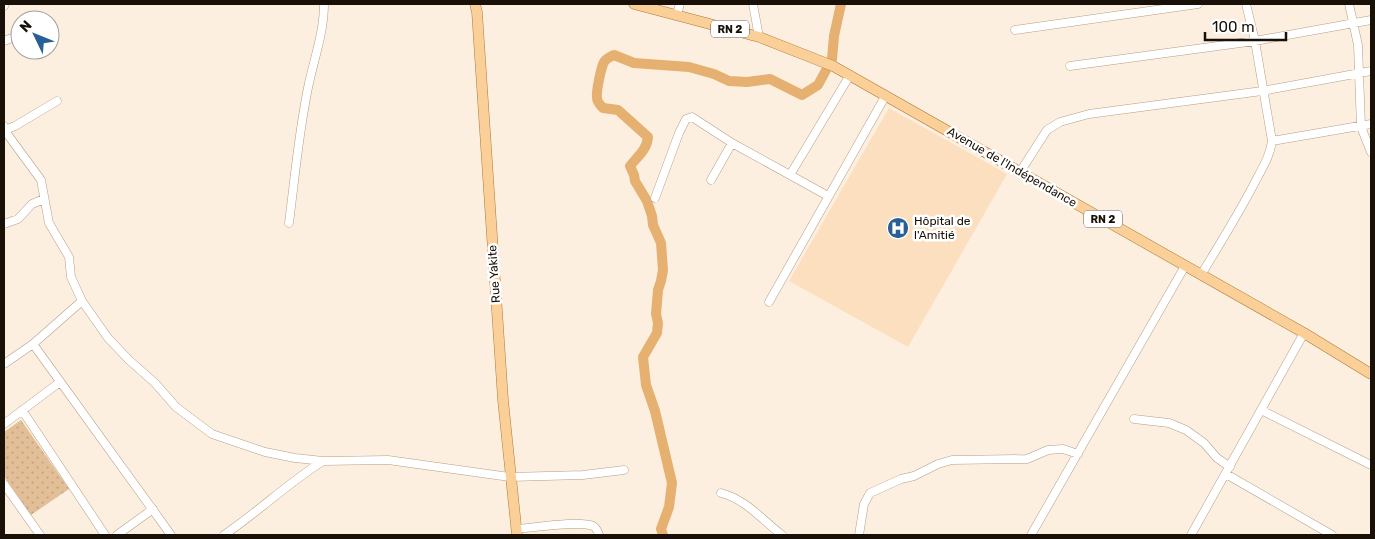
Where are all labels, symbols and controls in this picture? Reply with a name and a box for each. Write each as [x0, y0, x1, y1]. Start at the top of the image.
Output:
north arrow [10, 10, 60, 60]
scale bar [1205, 10, 1286, 42]
text: N [16, 17, 36, 36]
text: 100 m [1212, 18, 1254, 36]
road number: RN 2 [711, 20, 749, 38]
street label: Avenue de l'Indépendance [945, 124, 1079, 210]
road number: RN 2 [1084, 210, 1122, 228]
place label: Hôpital de l'Amitié [914, 214, 971, 242]
hospital icon: Hôpital de l'Amitié [886, 216, 910, 240]
street label: Rue Yakite [485, 244, 503, 303]

